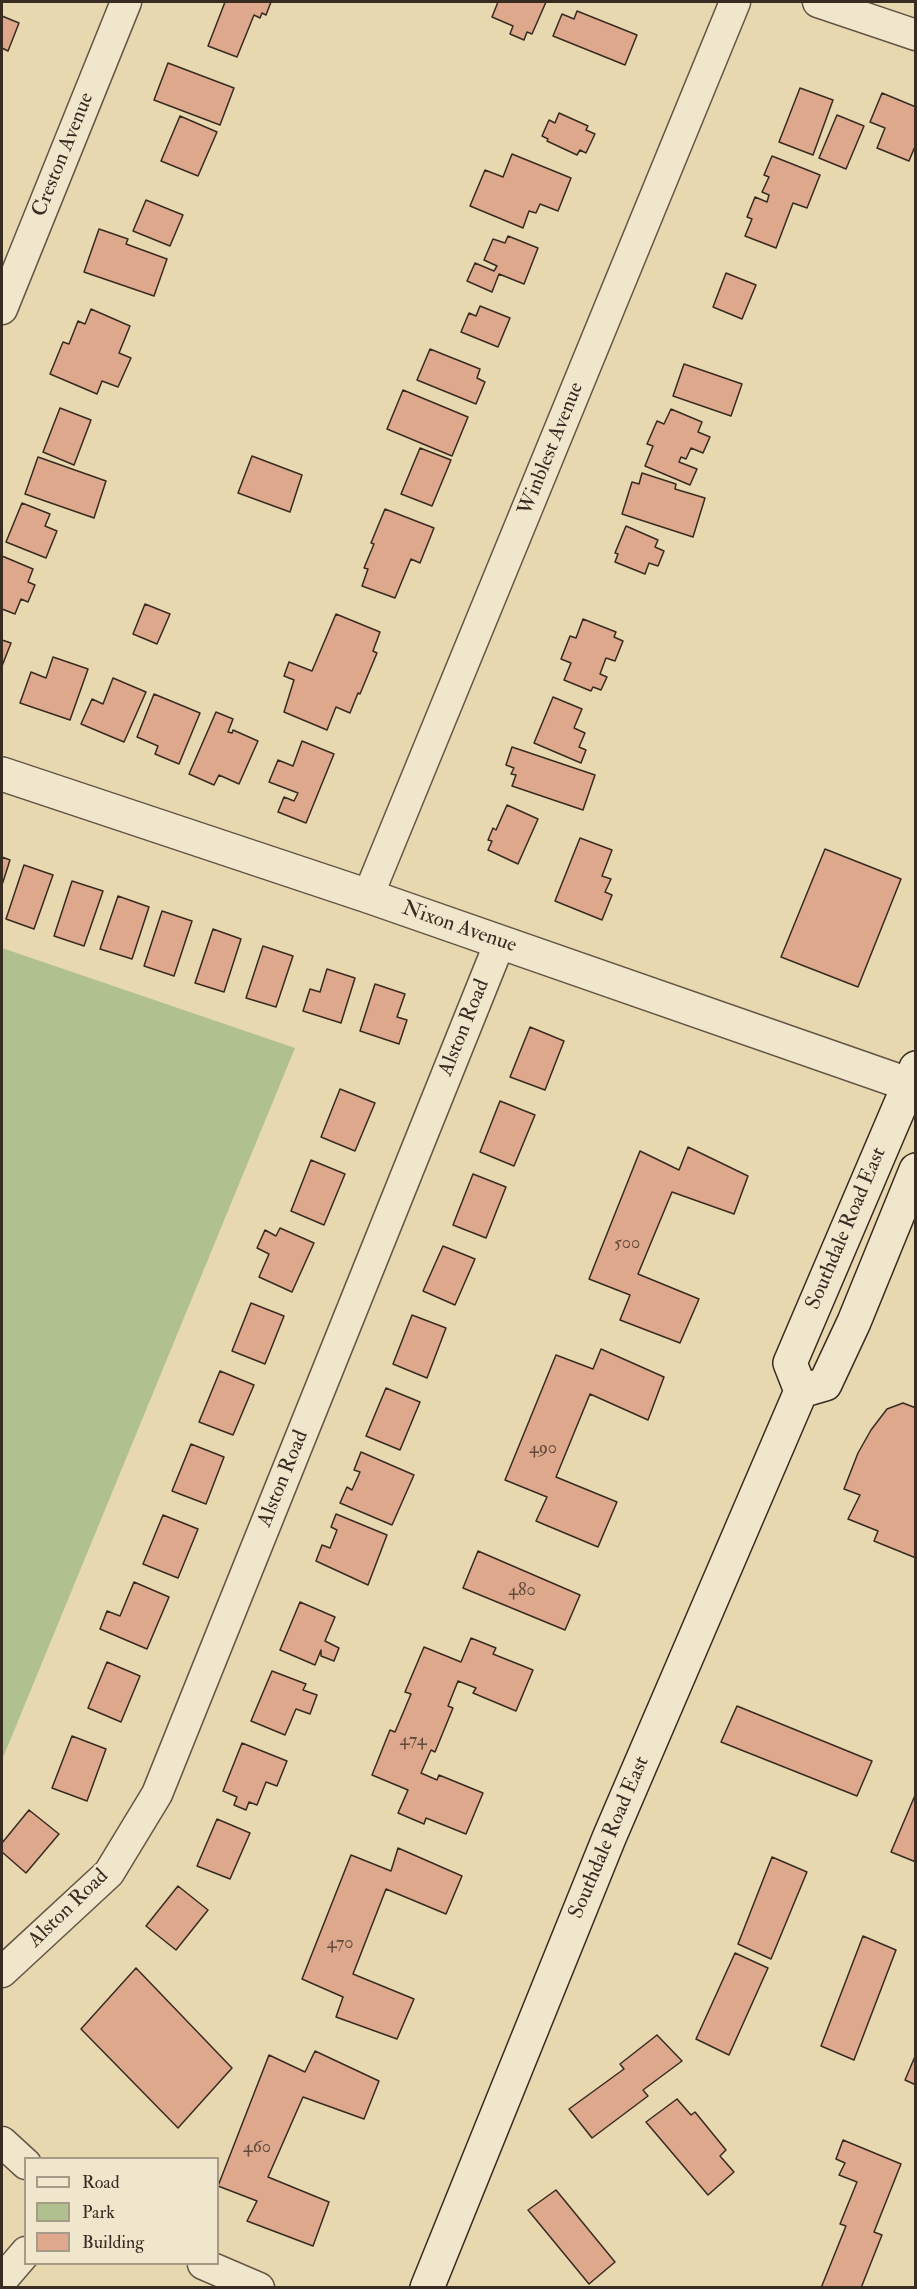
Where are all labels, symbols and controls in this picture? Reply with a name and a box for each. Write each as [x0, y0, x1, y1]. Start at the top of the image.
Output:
street label: Creston Avenue [28, 89, 100, 221]
street label: Winblest Avenue [514, 379, 590, 519]
street label: Nixon Avenue [398, 897, 520, 959]
street label: Alston Road [434, 976, 496, 1080]
street label: Southdale Road East [801, 1144, 893, 1314]
house number: 500 [614, 1233, 640, 1255]
street label: Alston Road [253, 1427, 315, 1531]
house number: 490 [529, 1438, 557, 1460]
house number: 480 [508, 1580, 536, 1602]
house number: 474 [400, 1730, 426, 1752]
street label: Southdale Road East [564, 1753, 656, 1923]
street label: Alston Road [24, 1865, 114, 1953]
house number: 470 [327, 1933, 353, 1955]
house number: 460 [243, 2137, 271, 2159]
legend [24, 2157, 219, 2265]
text: Road [82, 2171, 120, 2194]
text: Park [82, 2201, 115, 2224]
text: Building [82, 2231, 144, 2254]

